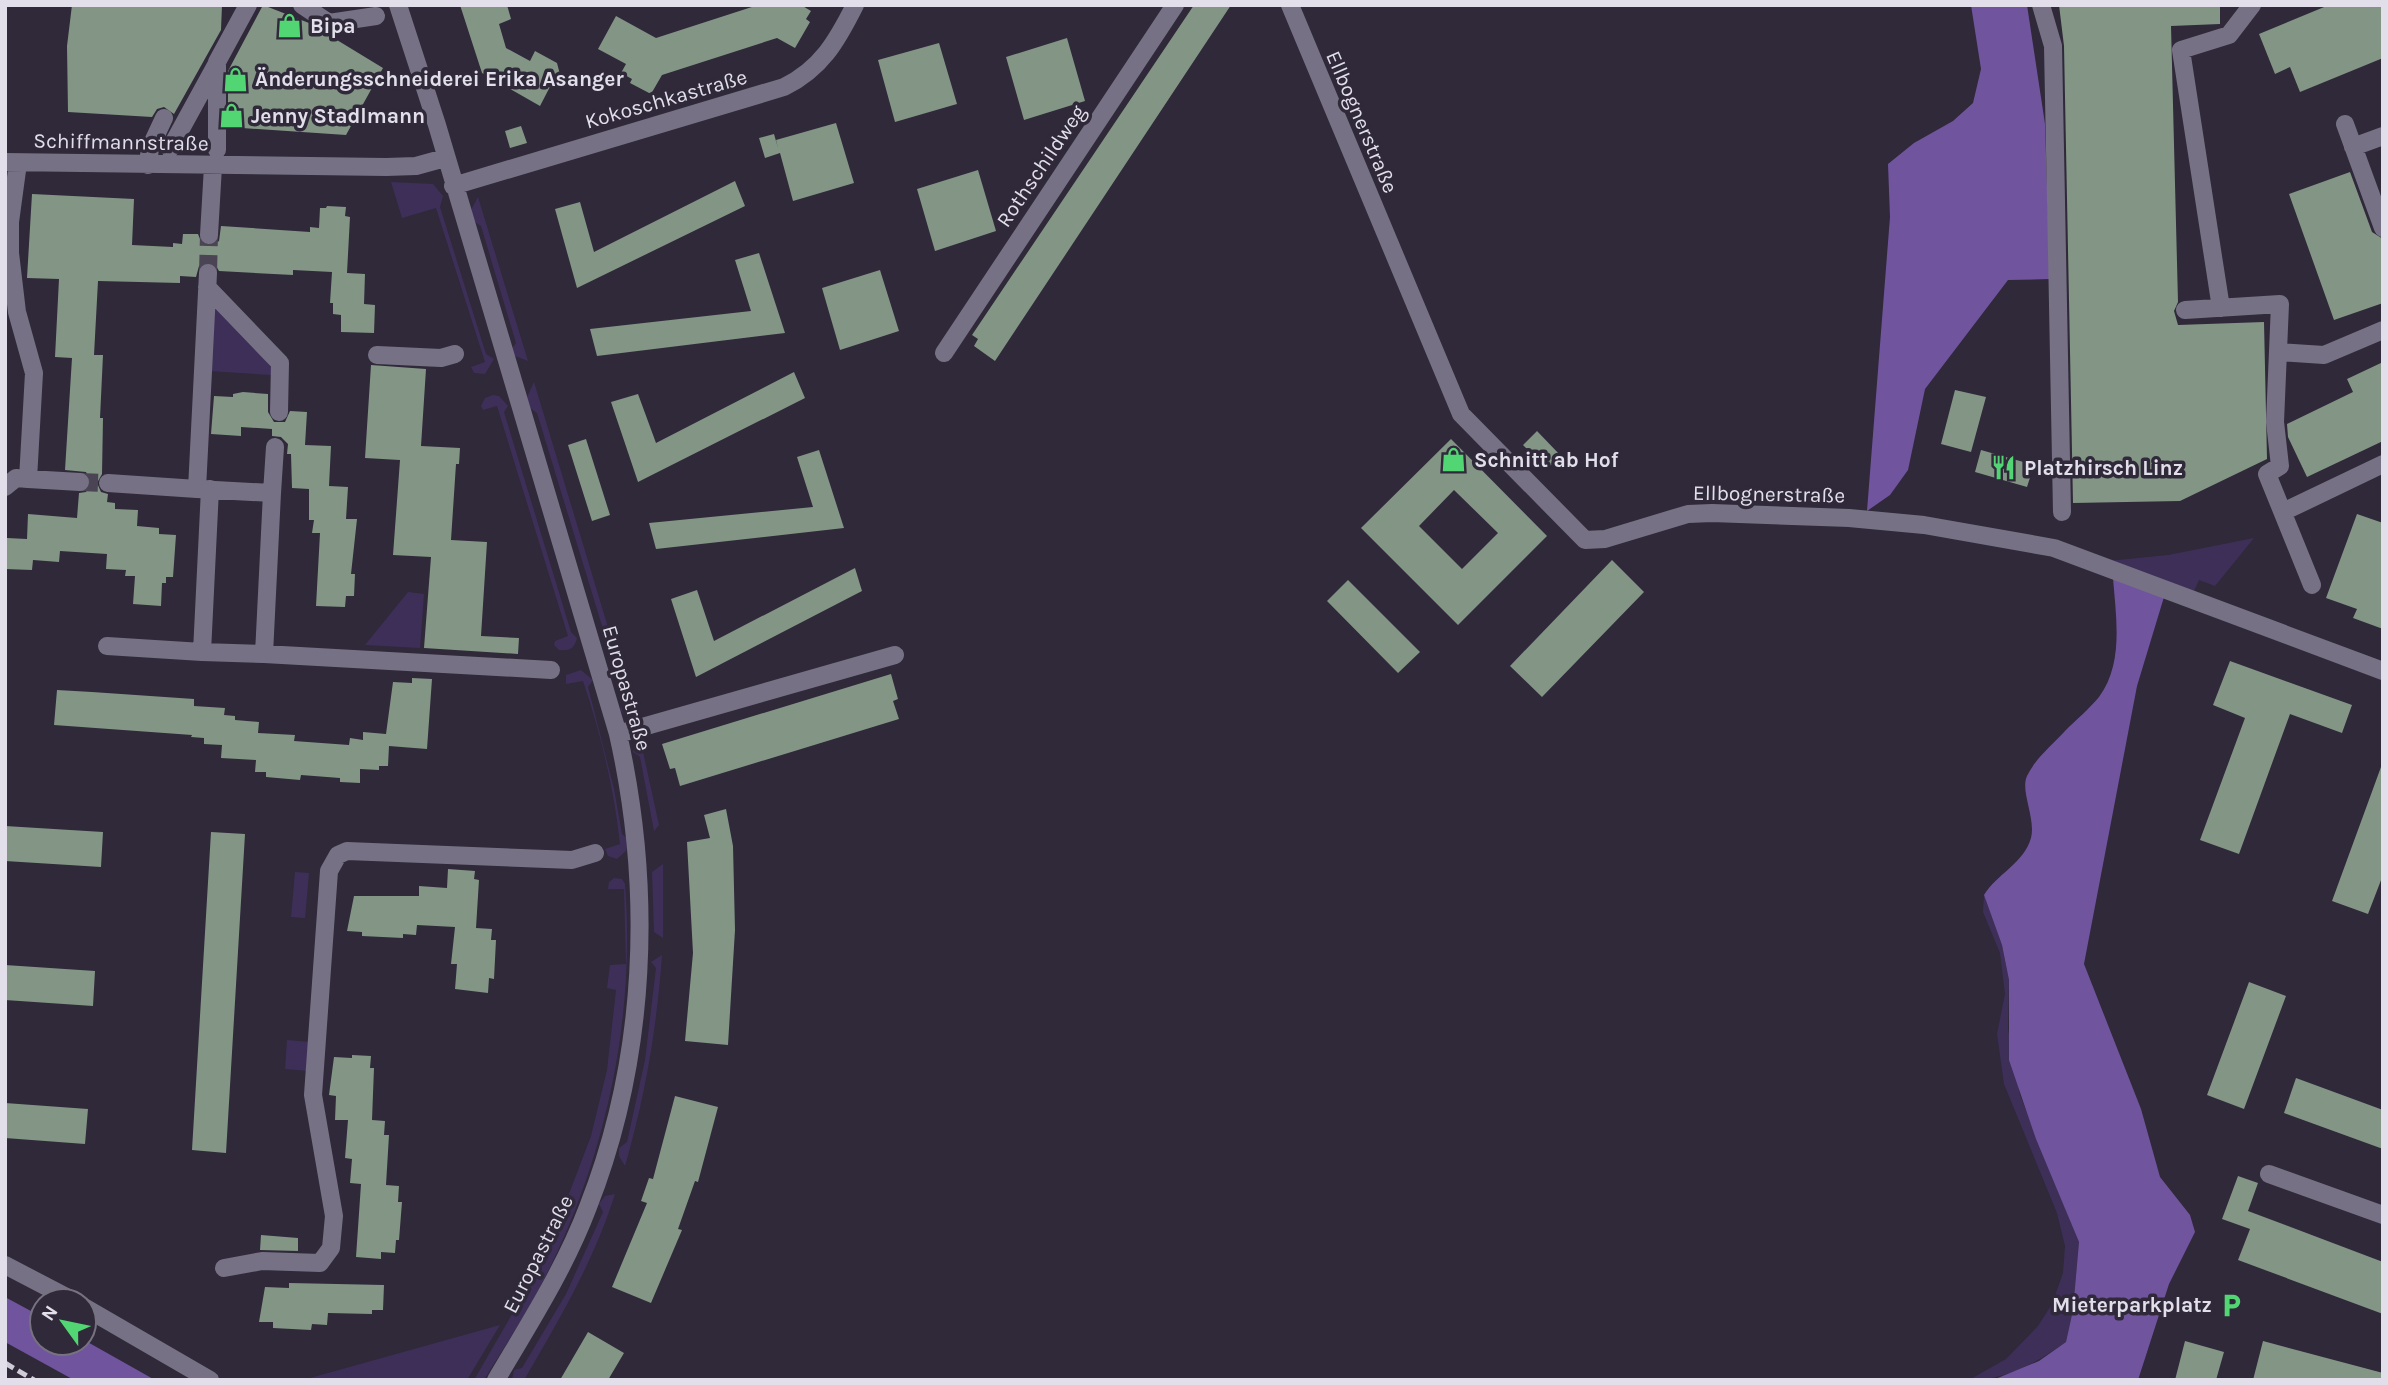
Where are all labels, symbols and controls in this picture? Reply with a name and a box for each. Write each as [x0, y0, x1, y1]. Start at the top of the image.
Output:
shop icon: Bipa [276, 12, 304, 40]
place label: Bipa [310, 14, 356, 38]
street label: Ellbognerstraße [1321, 47, 1403, 197]
street label: Kokoschkastraße [582, 64, 750, 134]
shop icon: Änderungsschneiderei Erika Asanger [221, 65, 249, 93]
place label: Änderungsschneiderei Erika Asanger [255, 67, 624, 91]
street label: Rothschildweg [991, 100, 1091, 232]
shop icon: Jenny Stadlmann [217, 102, 245, 130]
place label: Jenny Stadlmann [251, 104, 425, 128]
street label: Schiffmannstraße [33, 128, 209, 156]
shop icon: Schnitt ab Hof [1440, 446, 1468, 474]
place label: Schnitt ab Hof [1474, 448, 1619, 472]
restaurant icon: Platzhirsch Linz [1990, 454, 2018, 482]
place label: Platzhirsch Linz [2024, 456, 2183, 480]
street label: Ellbognerstraße [1693, 481, 1845, 507]
street label: Europastraße [598, 623, 656, 753]
street label: Europastraße [498, 1191, 578, 1317]
north arrow [28, 1287, 98, 1357]
parking icon: Mieterparkplatz [2218, 1291, 2246, 1319]
place label: Mieterparkplatz [2052, 1293, 2212, 1317]
text: N [37, 1302, 63, 1325]

